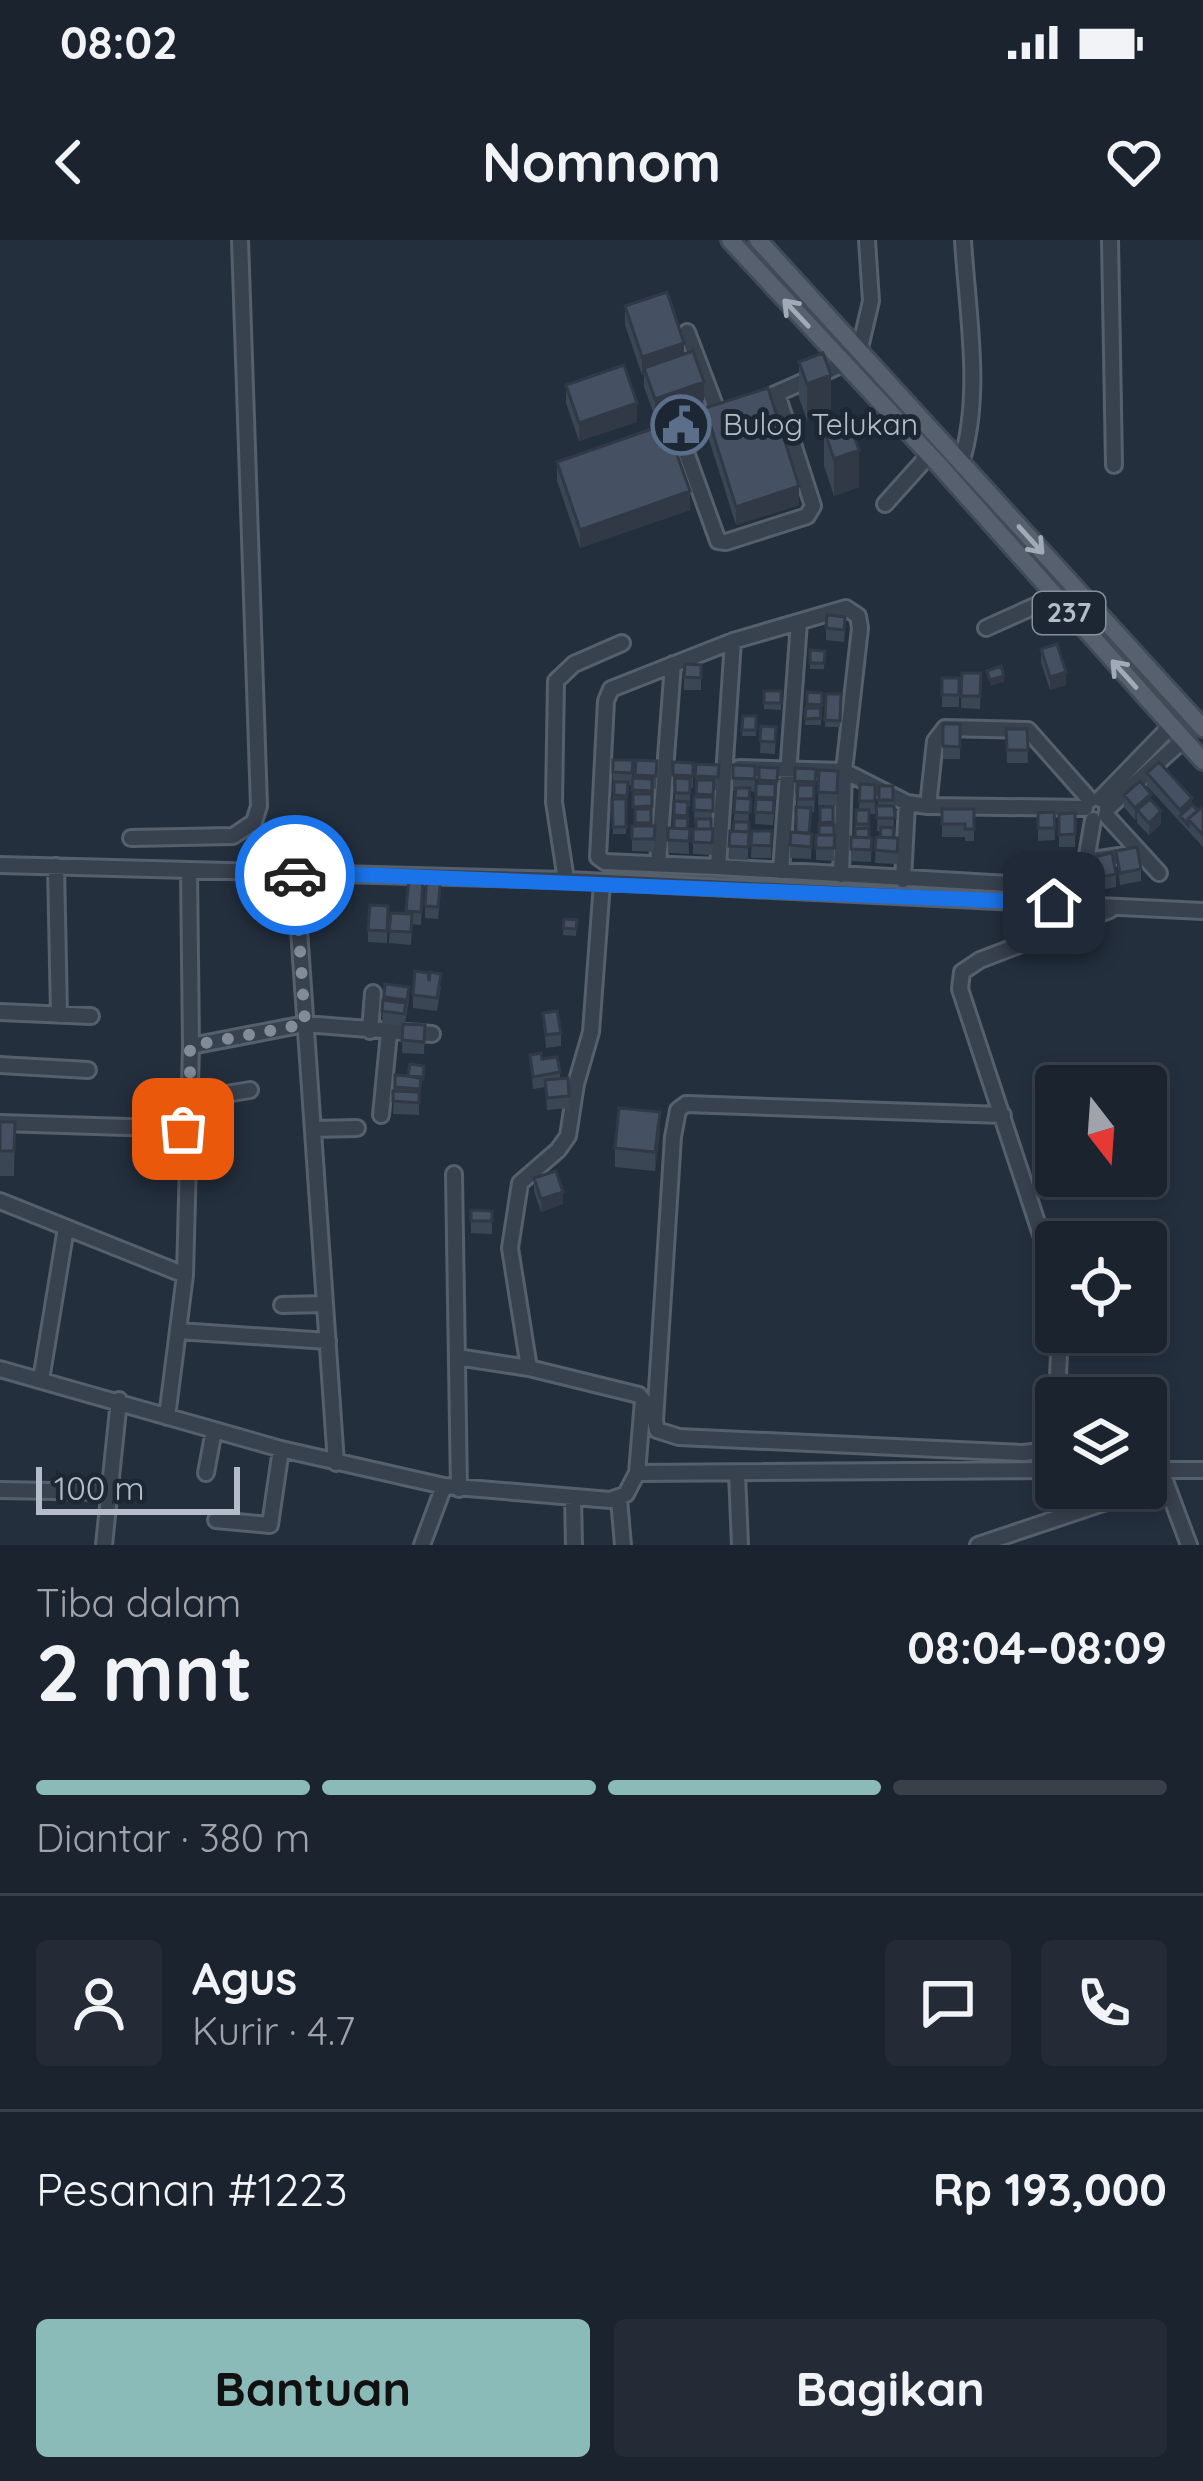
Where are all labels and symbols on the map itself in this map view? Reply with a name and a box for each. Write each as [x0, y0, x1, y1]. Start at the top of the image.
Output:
one-way arrow [782, 298, 810, 328]
public building icon: Bulog Telukan [650, 394, 712, 456]
place label: Bulog Telukan [723, 405, 918, 443]
one-way arrow [1017, 524, 1044, 554]
road number: 237 [1033, 592, 1105, 634]
one-way arrow [1111, 659, 1138, 689]
courier [235, 815, 355, 935]
pin [1003, 852, 1105, 954]
north arrow [1035, 1065, 1167, 1197]
pin [132, 1078, 234, 1180]
scale bar [36, 1461, 240, 1514]

